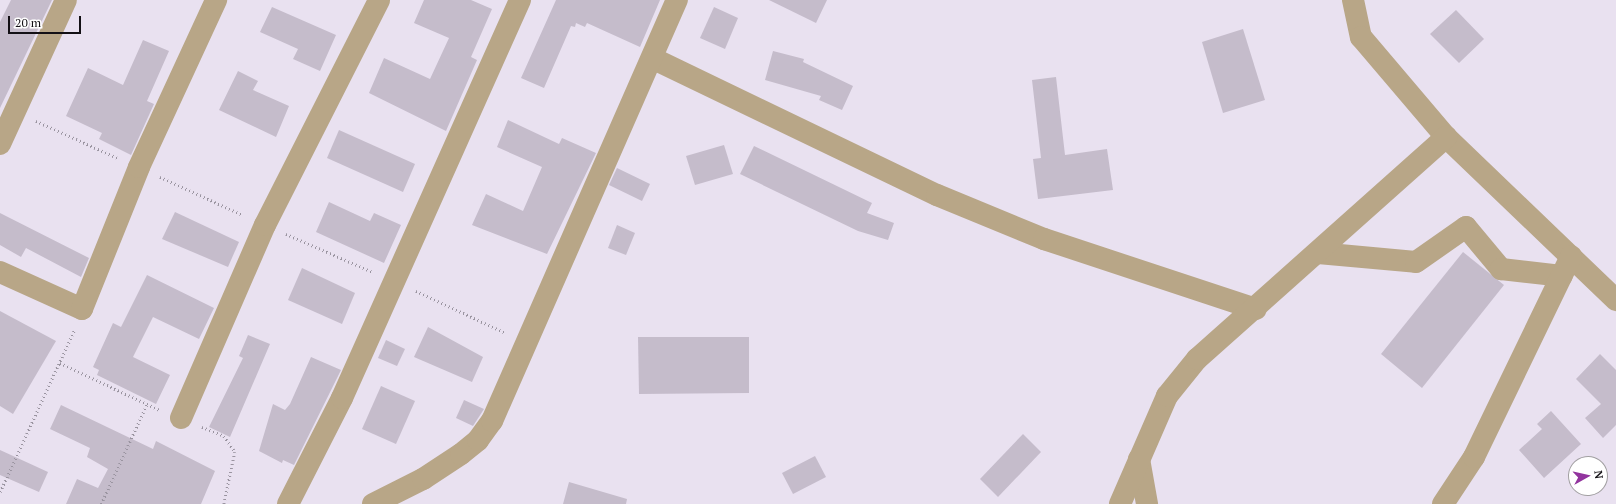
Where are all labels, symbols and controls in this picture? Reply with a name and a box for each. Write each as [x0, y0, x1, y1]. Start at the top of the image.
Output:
scale bar [10, 8, 83, 34]
text: 20 m [15, 15, 41, 30]
north arrow [1568, 456, 1608, 496]
text: N [1591, 469, 1606, 480]

